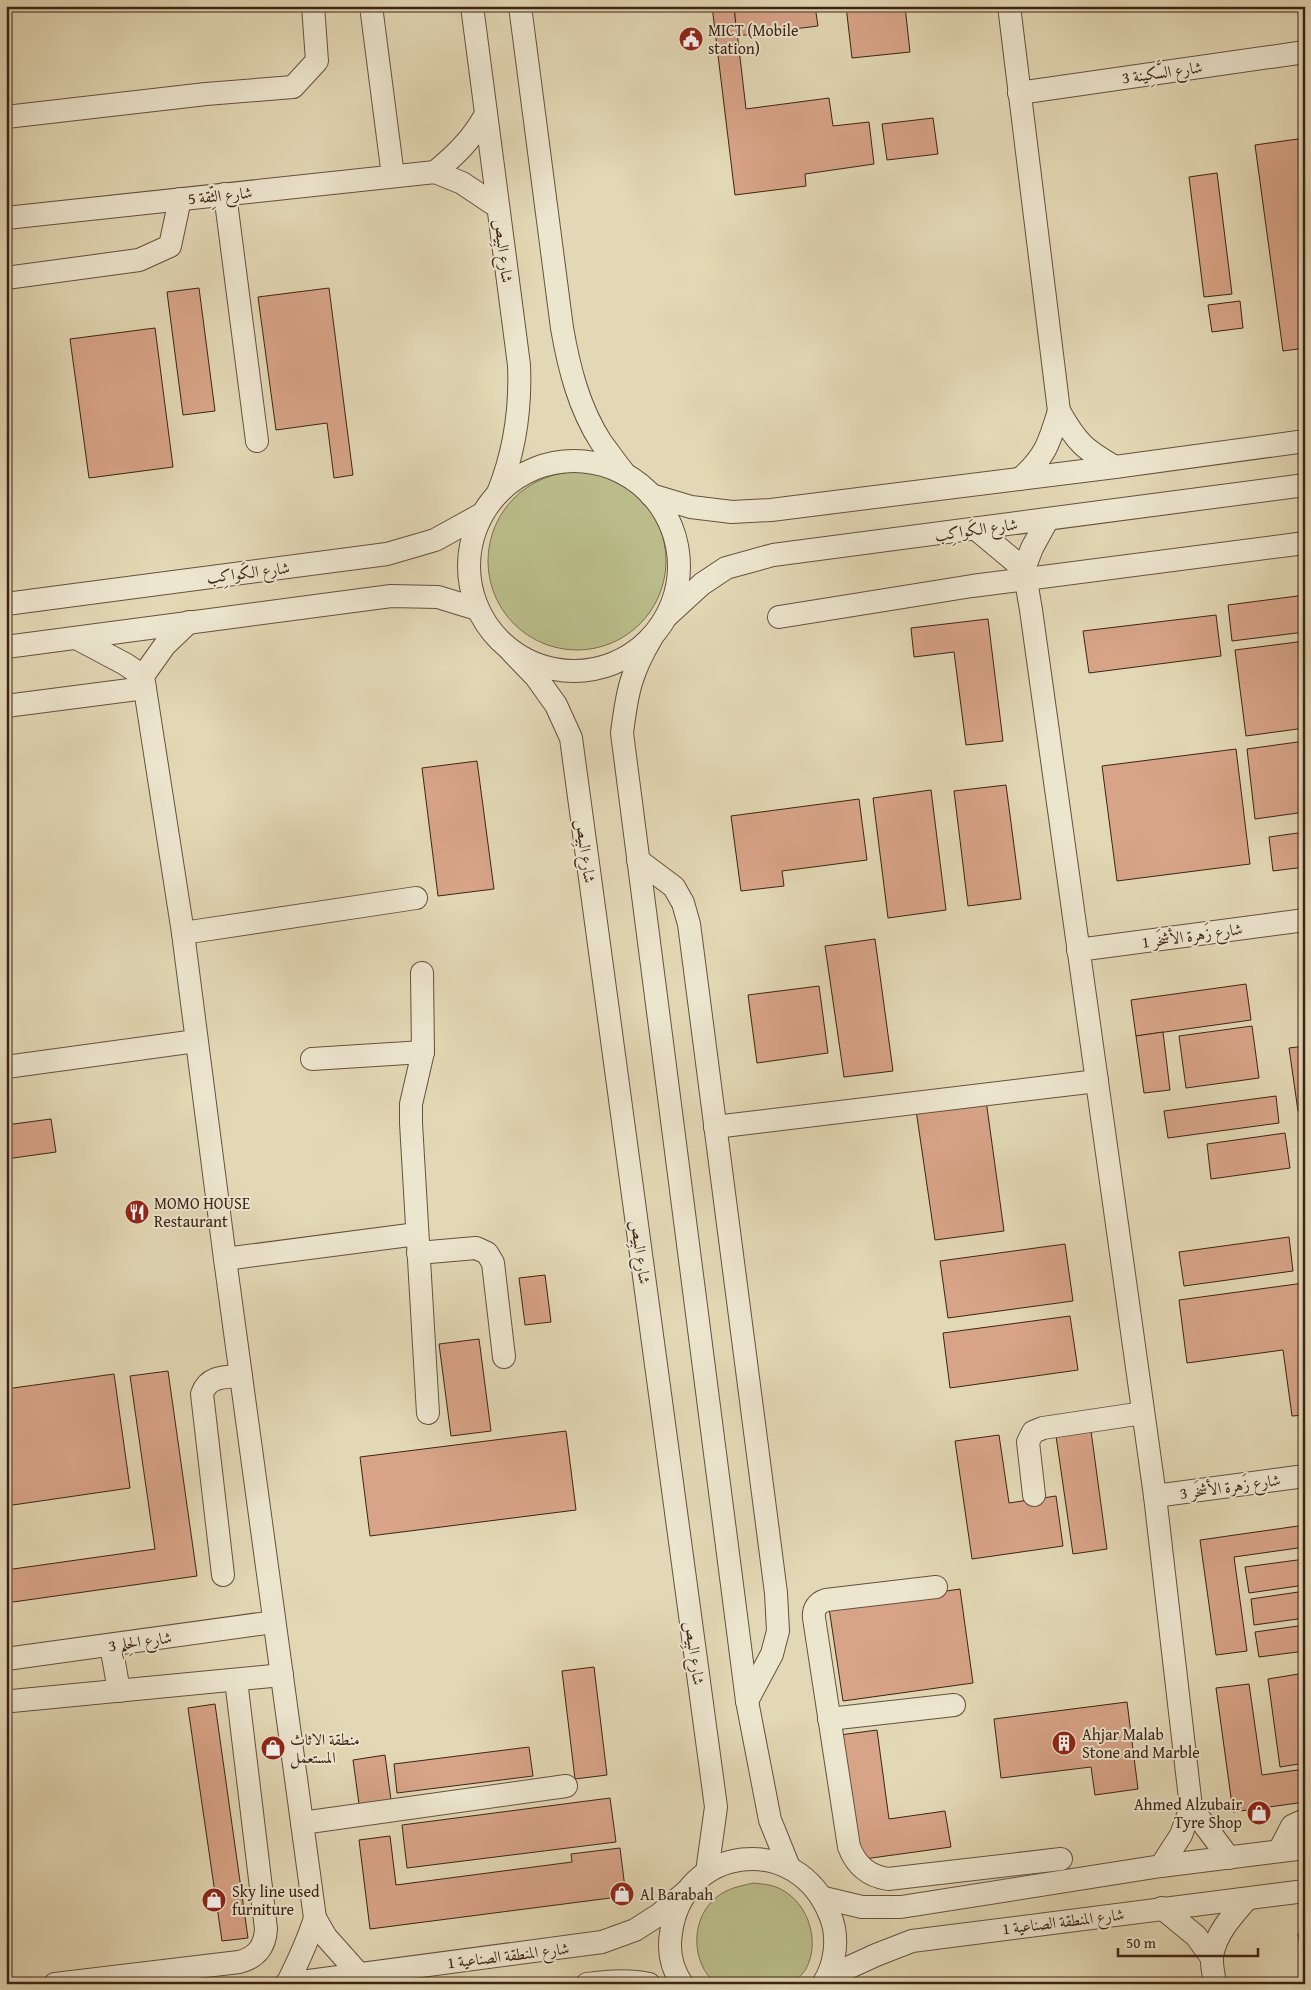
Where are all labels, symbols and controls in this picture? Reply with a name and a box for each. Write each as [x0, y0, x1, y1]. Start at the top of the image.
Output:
place label: MICT (Mobile station) [708, 18, 798, 60]
public building icon: MICT (Mobile station) [678, 26, 704, 52]
street label: شارع السَّكِينة 3 [1120, 54, 1204, 92]
street label: شارع الثِّقة 5 [187, 180, 254, 212]
street label: شارع البِيص [486, 218, 520, 285]
street label: شارع الكَواكِب [933, 511, 1019, 549]
street label: شارع الكَواكِب [205, 555, 291, 591]
street label: شارع البِيص [568, 818, 602, 885]
street label: شارع زَهرة الأشخَر 1 [1140, 916, 1244, 956]
place label: MOMO HOUSE Restaurant [154, 1191, 250, 1233]
restaurant icon: MOMO HOUSE Restaurant [124, 1199, 150, 1225]
street label: شارع البِيص [623, 1219, 657, 1286]
street label: شارع زَهرة الأشخَر 3 [1178, 1467, 1282, 1507]
street label: شارع البِيص [677, 1620, 711, 1687]
street label: شارع الحِلم 3 [107, 1625, 174, 1662]
place label: Ahjar Malab Stone and Marble [1082, 1722, 1200, 1764]
place label: منطقة الاثاث المستعمل [290, 1727, 360, 1769]
building icon: Ahjar Malab Stone and Marble [1051, 1730, 1077, 1756]
shop icon: منطقة الاثاث المستعمل [260, 1735, 286, 1761]
place label: Ahmed Alzubair Tyre Shop [1134, 1792, 1242, 1834]
shop icon: Ahmed Alzubair Tyre Shop [1246, 1800, 1272, 1826]
place label: Sky line used furniture [232, 1879, 320, 1921]
shop icon: Al Barabah [609, 1881, 635, 1907]
place label: Al Barabah [640, 1882, 713, 1906]
shop icon: Sky line used furniture [201, 1887, 227, 1913]
street label: شارع المنطقة الصناعية 1 [1000, 1902, 1126, 1942]
scale bar [1118, 1925, 1258, 1957]
text: 50 m [1126, 1932, 1157, 1953]
street label: شارع المنطقة الصناعية 1 [445, 1936, 571, 1976]

